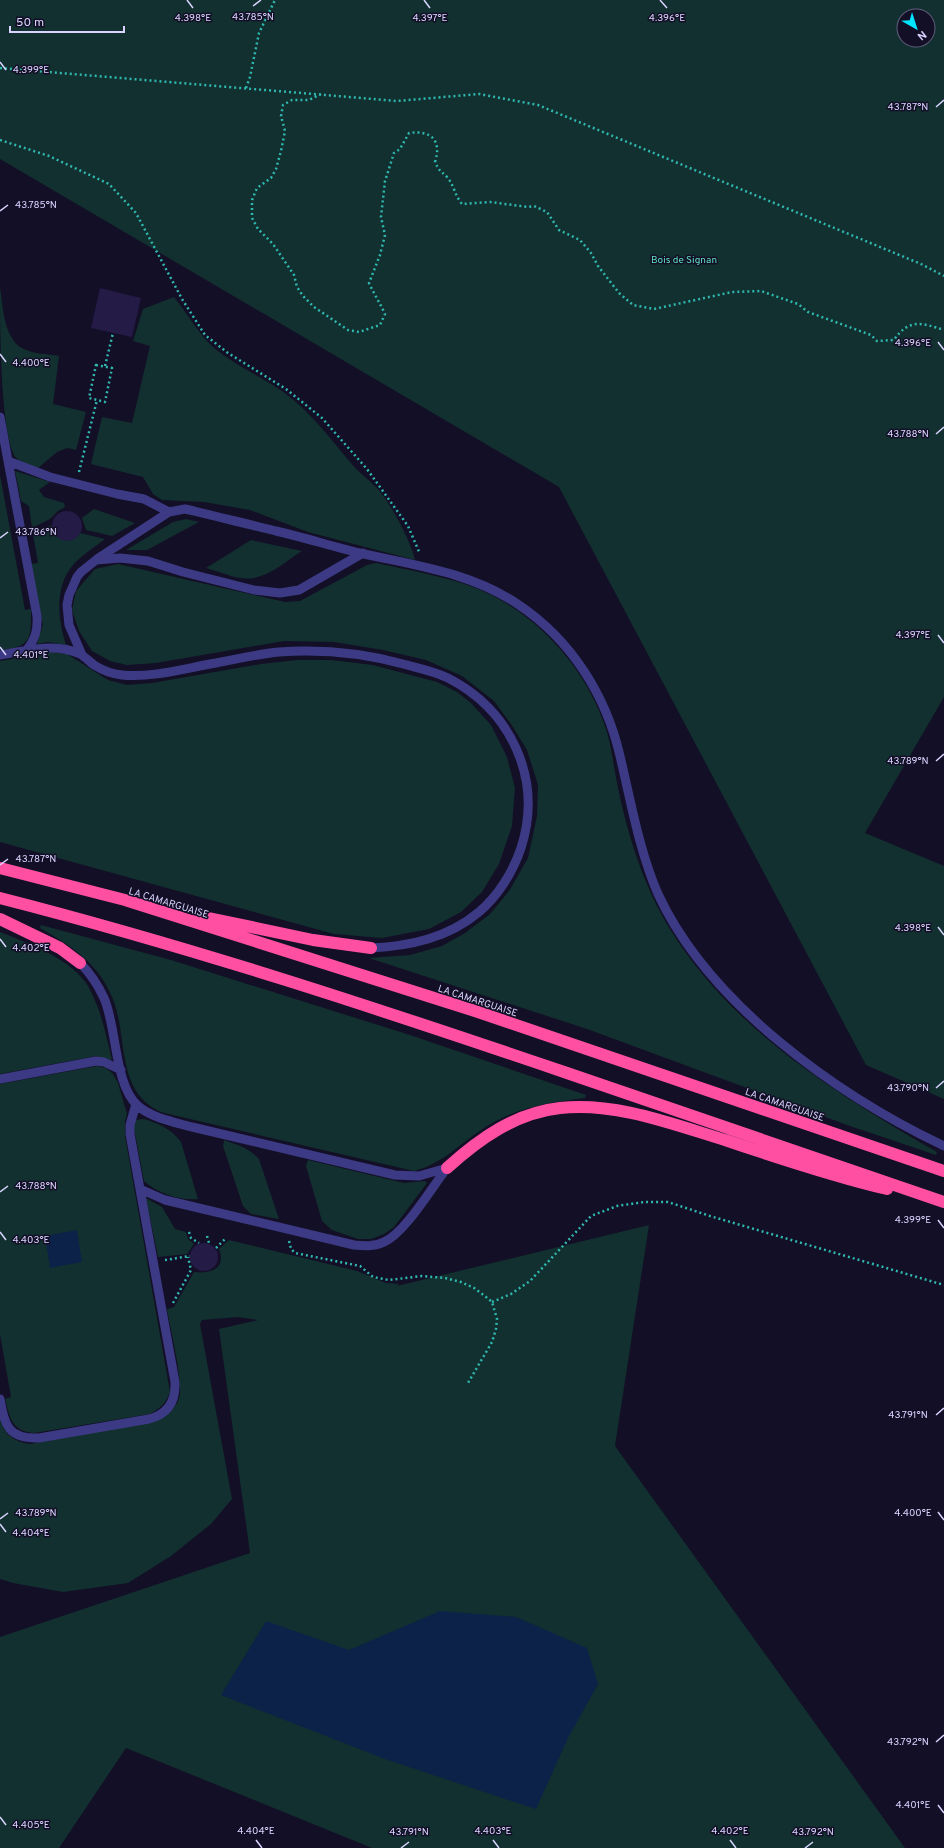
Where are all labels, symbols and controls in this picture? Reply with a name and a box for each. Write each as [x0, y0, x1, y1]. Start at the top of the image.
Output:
scale bar [10, 8, 124, 34]
north arrow [896, 8, 936, 48]
text: 43.785°N [232, 11, 274, 24]
text: 4.398°E [175, 12, 211, 25]
text: 4.397°E [412, 12, 448, 25]
text: 4.396°E [649, 12, 685, 25]
text: 50 m [16, 15, 44, 31]
text: N [914, 27, 929, 43]
text: 4.399°E [13, 64, 49, 77]
text: 43.787°N [888, 101, 928, 114]
text: 43.785°N [15, 199, 57, 212]
park label: Bois de Signan [651, 254, 717, 267]
text: 4.396°E [895, 337, 931, 350]
text: 4.400°E [12, 357, 50, 370]
text: 43.788°N [887, 428, 929, 441]
text: 43.786°N [15, 526, 57, 539]
text: 4.397°E [895, 629, 931, 642]
text: 4.401°E [14, 649, 48, 662]
text: 43.789°N [887, 755, 929, 768]
text: 43.787°N [16, 853, 56, 866]
street label: LA CAMARGUAISE [127, 885, 210, 922]
text: 4.398°E [895, 922, 931, 935]
text: 4.402°E [12, 942, 50, 955]
street label: LA CAMARGUAISE [436, 982, 519, 1020]
text: 43.790°N [887, 1082, 929, 1095]
street label: LA CAMARGUAISE [743, 1086, 826, 1125]
text: 43.788°N [15, 1180, 57, 1193]
text: 4.399°E [895, 1214, 931, 1227]
text: 4.403°E [12, 1234, 50, 1247]
text: 43.791°N [888, 1409, 928, 1422]
text: 43.789°N [15, 1507, 57, 1520]
text: 4.400°E [894, 1507, 932, 1520]
text: 4.404°E [12, 1527, 50, 1540]
text: 43.792°N [887, 1736, 929, 1749]
text: 4.401°E [896, 1799, 930, 1812]
text: 4.405°E [12, 1819, 50, 1832]
text: 4.404°E [237, 1825, 275, 1838]
text: 4.403°E [474, 1825, 512, 1838]
text: 4.402°E [711, 1825, 749, 1838]
text: 43.791°N [389, 1826, 429, 1839]
text: 43.792°N [792, 1826, 834, 1839]

